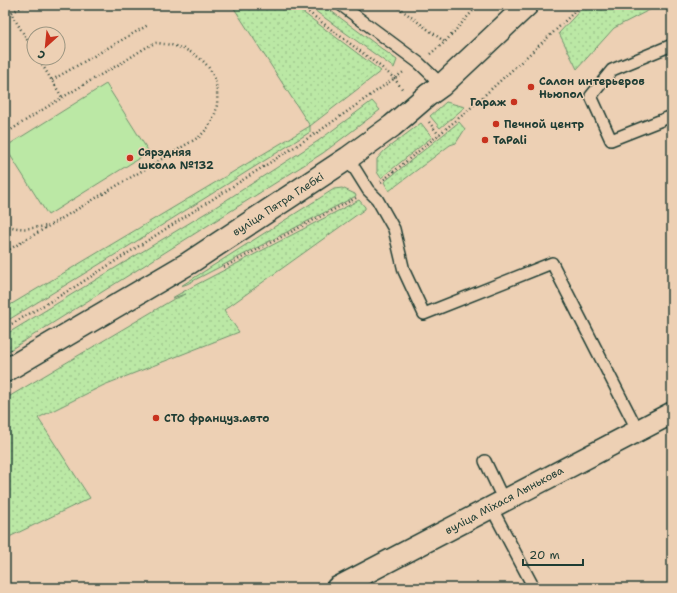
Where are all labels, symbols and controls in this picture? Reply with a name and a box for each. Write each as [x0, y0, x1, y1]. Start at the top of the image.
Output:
north arrow [26, 26, 66, 66]
text: С [35, 46, 48, 63]
place label: Салон интерьеров Ньюпол [539, 74, 645, 102]
marker: Салон интерьеров Ньюпол [526, 82, 536, 92]
place label: Гараж [470, 95, 507, 110]
marker: Гараж [509, 97, 519, 107]
place label: Печной центр [504, 117, 585, 132]
marker: Печной центр [491, 119, 501, 129]
place label: TaPali [493, 133, 527, 148]
marker: TaPali [480, 135, 490, 145]
place label: Сярэдняя школа №132 [138, 145, 214, 173]
marker: Сярэдняя школа №132 [125, 153, 135, 163]
street label: вуліца Пятра Глебкі [230, 169, 327, 240]
place label: СТО француз.авто [164, 411, 269, 426]
marker: СТО француз.авто [151, 413, 161, 423]
street label: вуліца Міхася Лынькова [442, 463, 566, 538]
scale bar [523, 541, 583, 567]
text: 20 m [529, 547, 560, 563]

